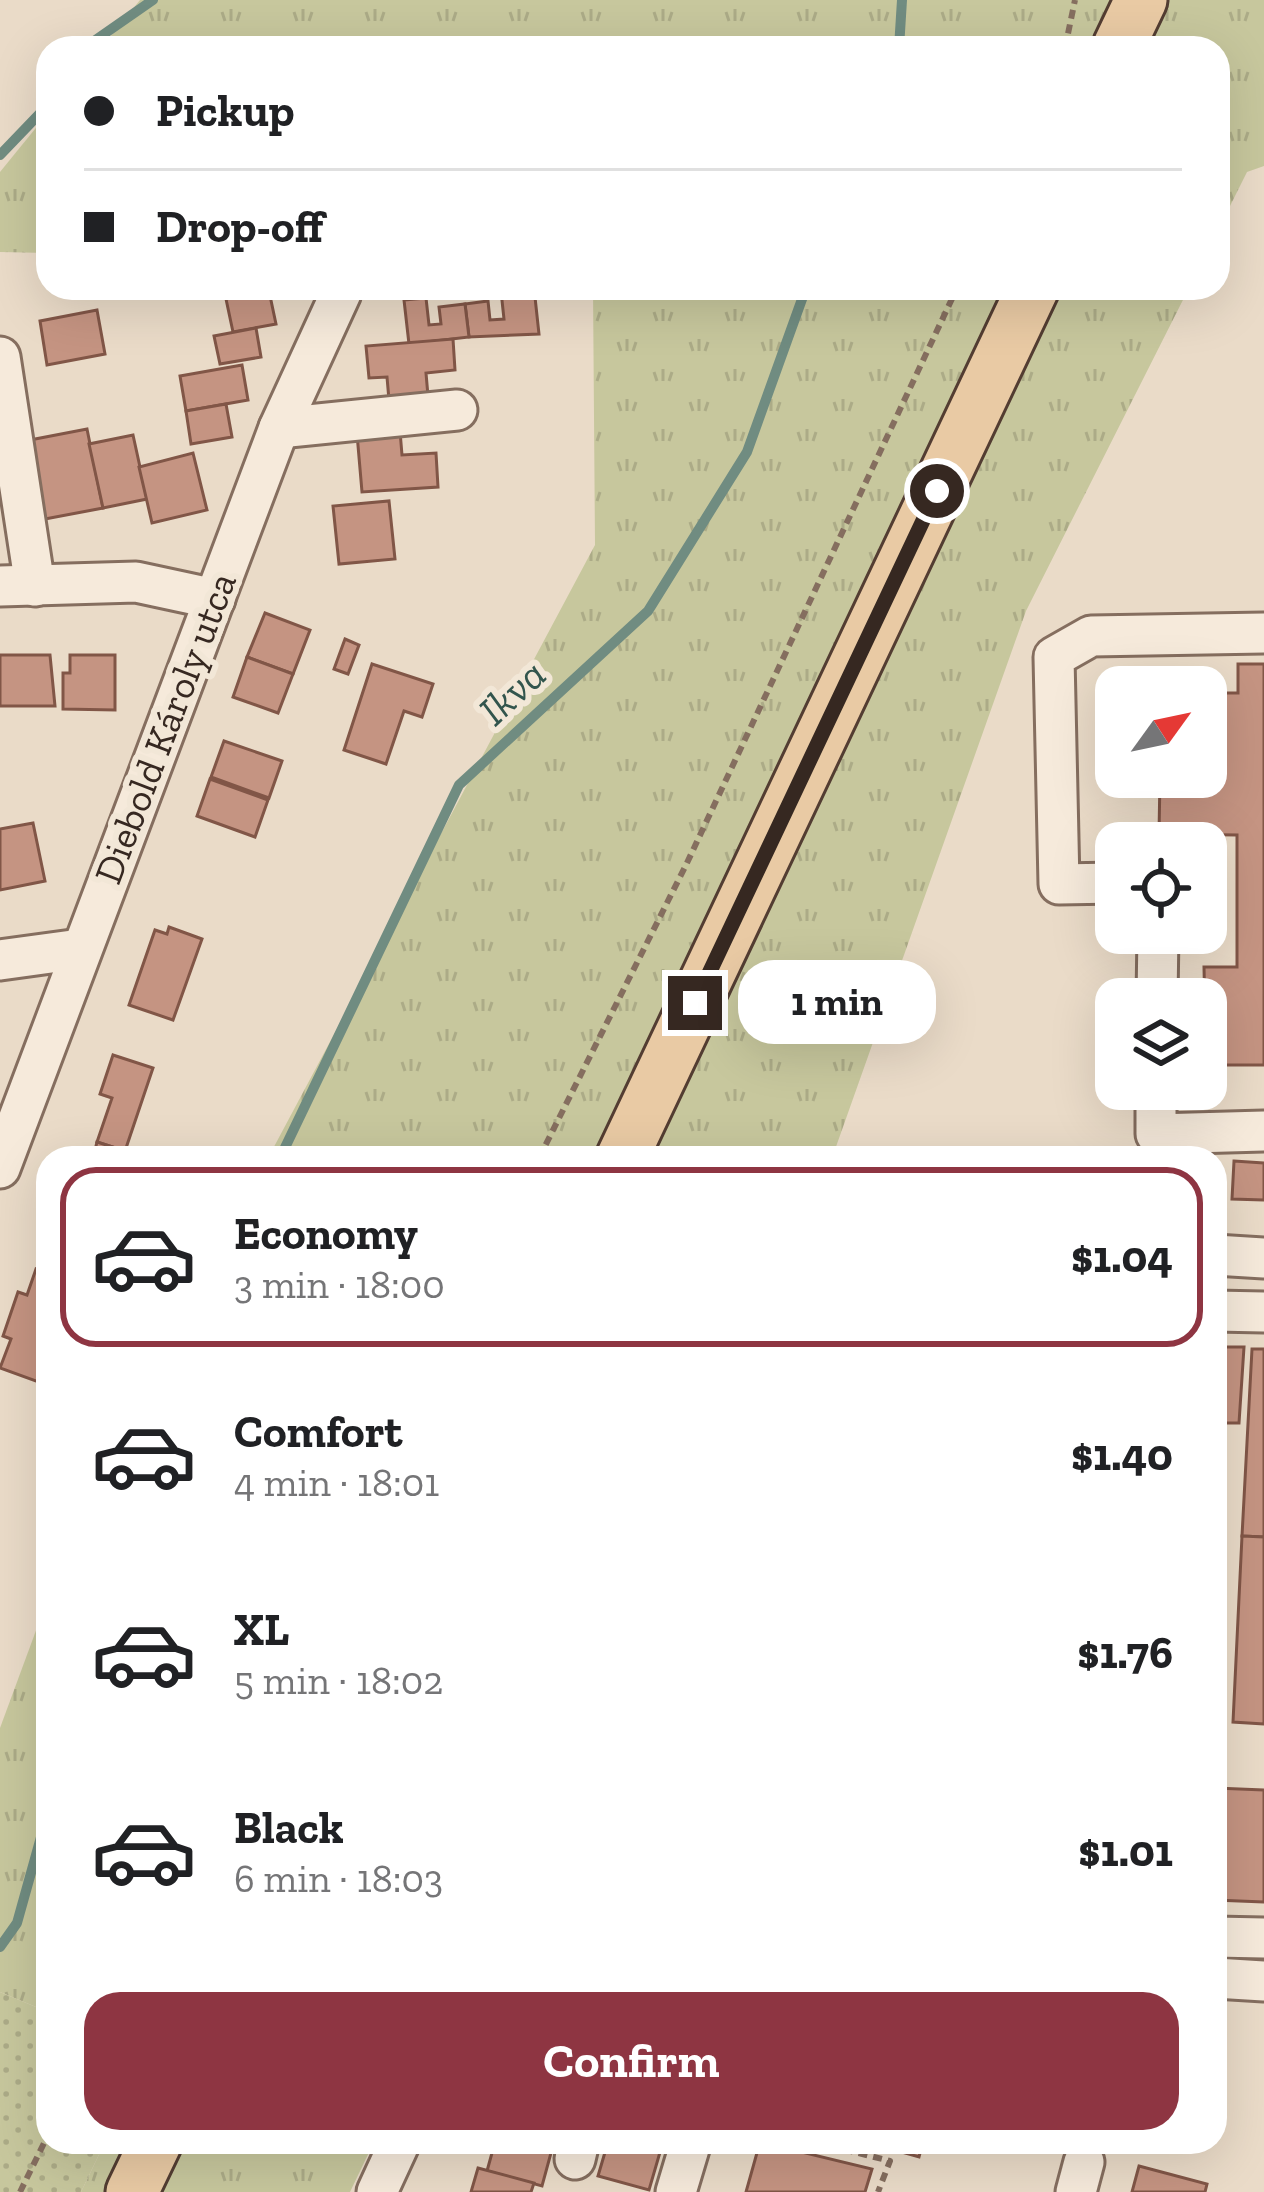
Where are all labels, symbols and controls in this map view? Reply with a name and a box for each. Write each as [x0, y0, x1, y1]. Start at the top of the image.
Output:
text: Pickup [156, 84, 294, 138]
text: Drop-off [156, 200, 324, 254]
route start [910, 464, 964, 518]
street label: Diebold Károly utca [84, 566, 246, 890]
water label: Ikva [468, 649, 556, 735]
north arrow [1095, 666, 1227, 798]
map controls [1095, 666, 1227, 1110]
button: locate [1095, 822, 1227, 954]
callout: 1 min [737, 961, 935, 1045]
route end [668, 976, 722, 1030]
text: 1 min [791, 978, 883, 1025]
button: layers [1095, 978, 1227, 1110]
icon: car [90, 1203, 198, 1311]
text: Economy [234, 1207, 418, 1261]
text: $1.04 [1071, 1230, 1173, 1284]
text: 3 min · 18:00 [234, 1261, 445, 1308]
icon: car [90, 1401, 198, 1509]
text: Comfort [234, 1405, 402, 1459]
text: $1.40 [1071, 1428, 1173, 1482]
text: 4 min · 18:01 [234, 1459, 439, 1506]
icon: car [90, 1599, 198, 1707]
text: XL [234, 1603, 289, 1657]
text: $1.76 [1077, 1626, 1173, 1680]
text: 5 min · 18:02 [234, 1657, 443, 1704]
icon: car [90, 1797, 198, 1905]
text: Black [234, 1801, 344, 1855]
text: $1.01 [1078, 1824, 1173, 1878]
text: 6 min · 18:03 [234, 1855, 443, 1902]
button: Confirm [84, 1992, 1179, 2130]

